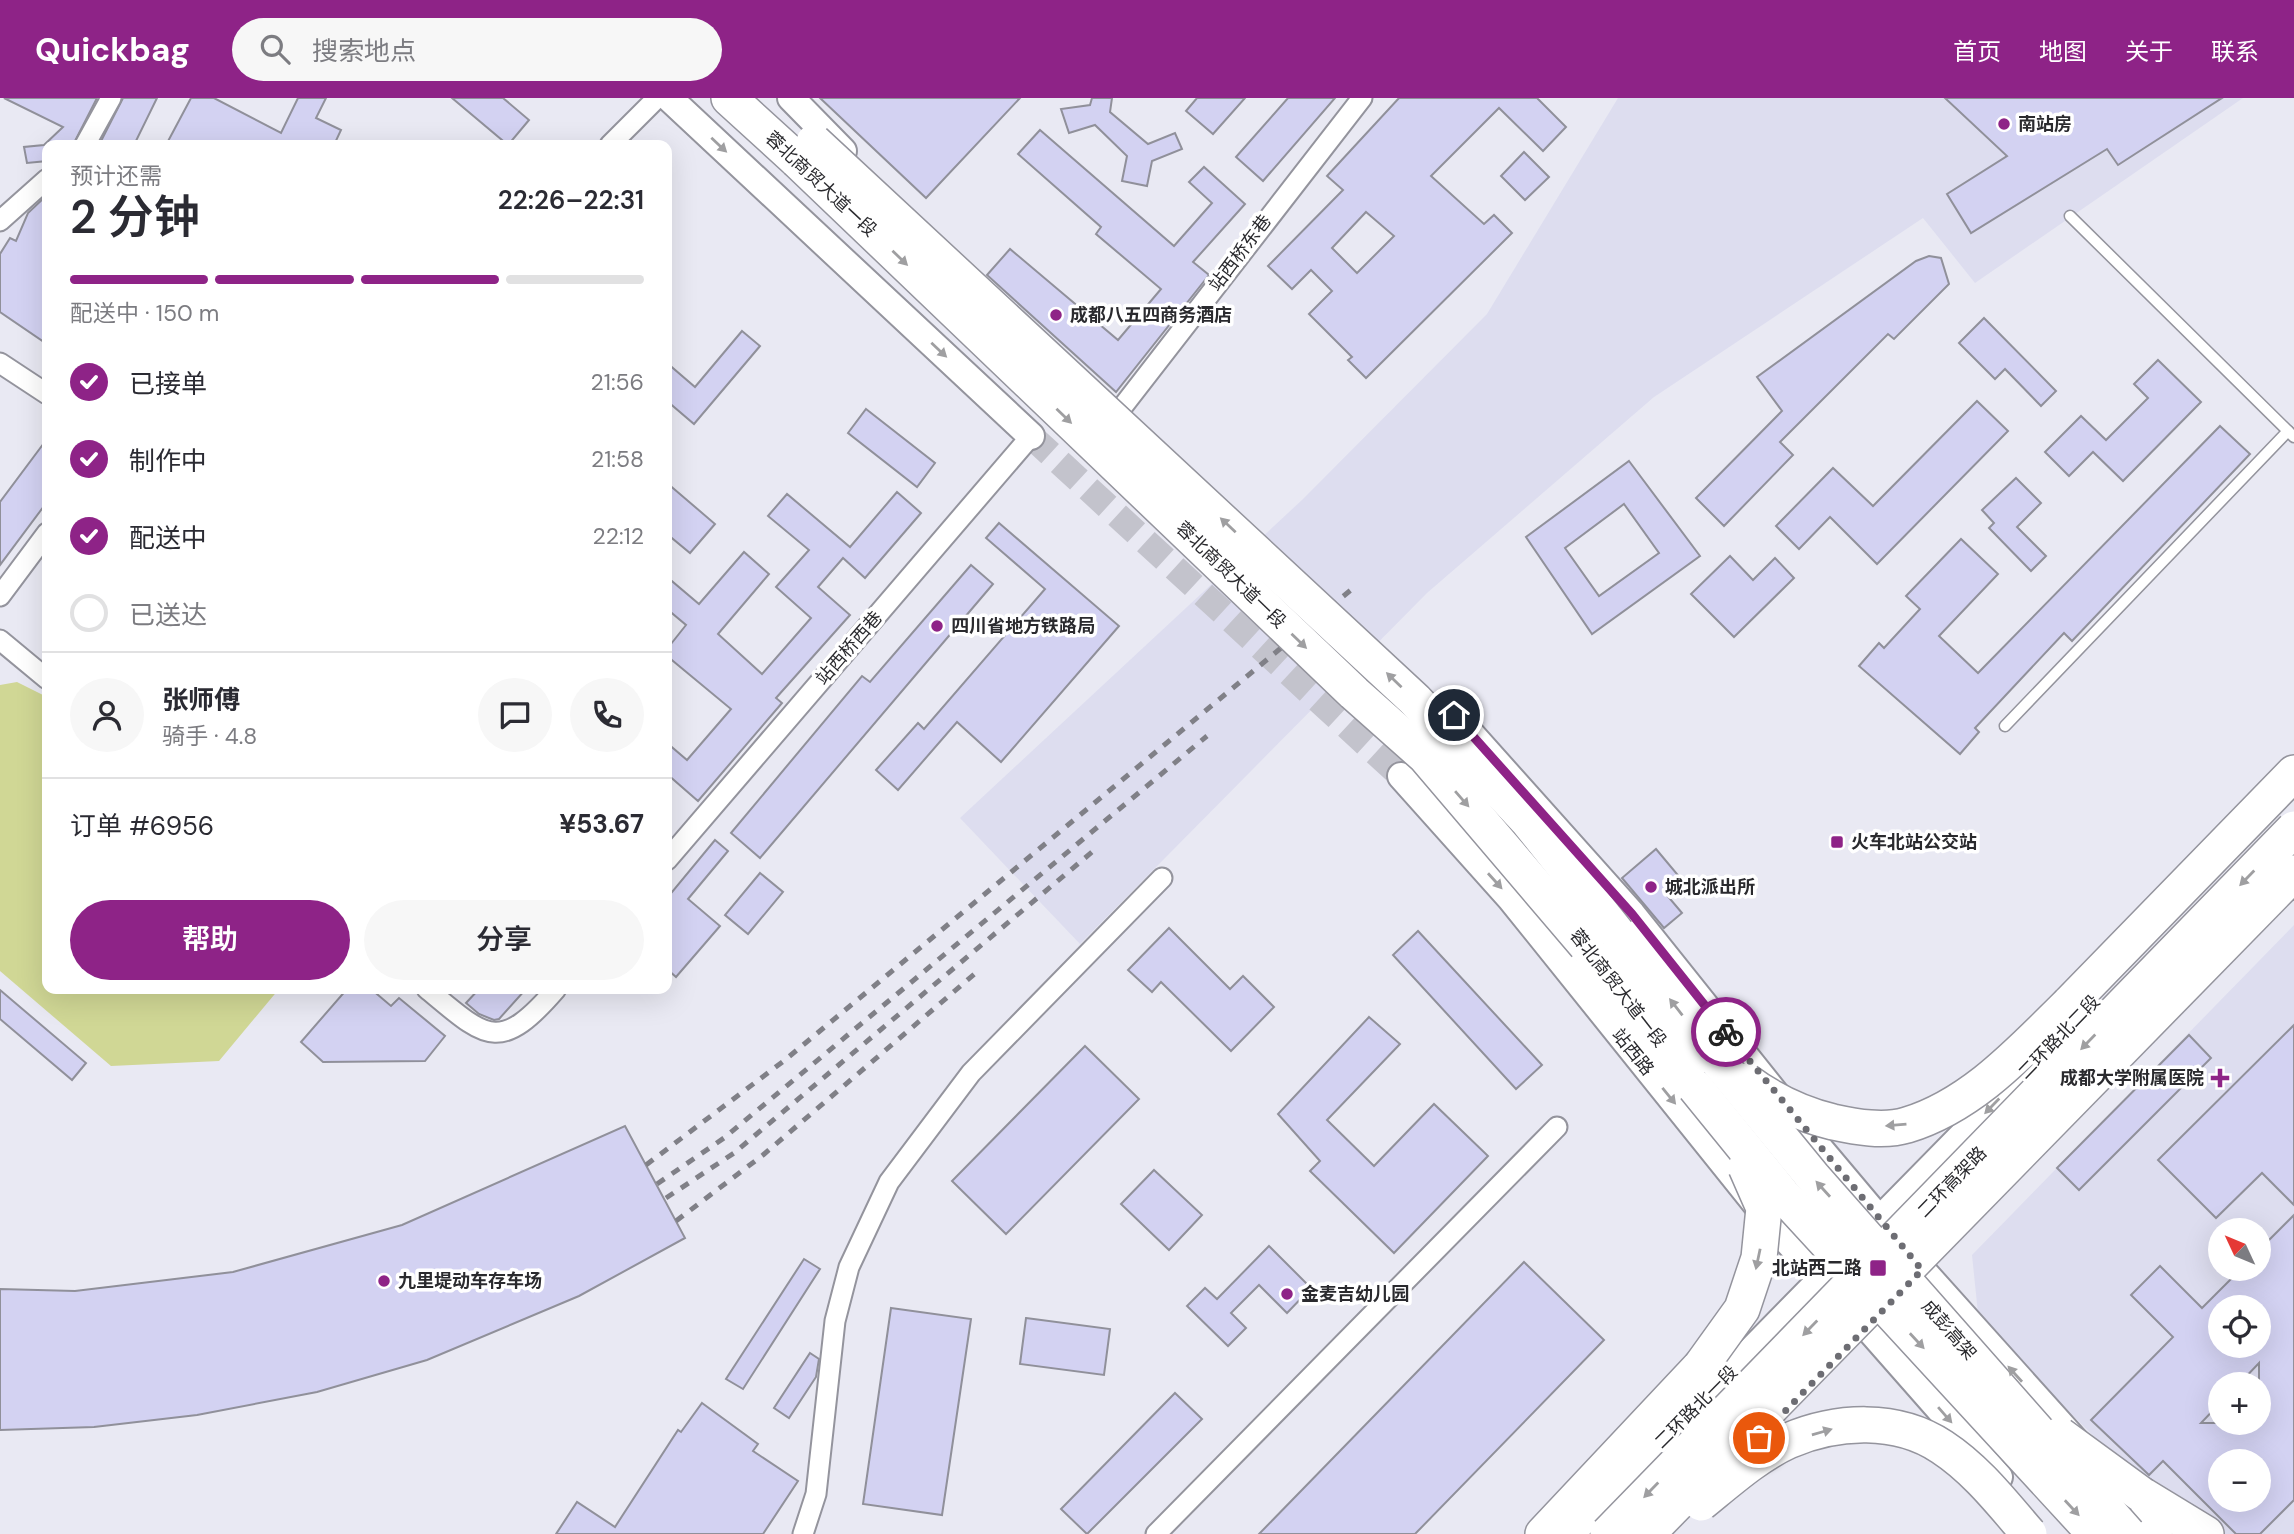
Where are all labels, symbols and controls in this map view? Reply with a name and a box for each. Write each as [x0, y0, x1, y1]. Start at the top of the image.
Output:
search box [232, 18, 722, 81]
text: Quickbag [35, 28, 190, 71]
icon: search [256, 30, 294, 68]
text: 搜索地点 [312, 34, 416, 68]
text: 首页 [1953, 36, 2001, 67]
text: 地图 [2039, 36, 2087, 67]
text: 关于 [2125, 36, 2173, 67]
text: 联系 [2211, 36, 2259, 67]
place label: 南站房 [2018, 112, 2072, 136]
marker: 南站房 [1996, 116, 2012, 132]
street label: 蓉北商贸大道一段 [760, 126, 882, 242]
one-way arrow [710, 136, 727, 152]
text: 预计还需 [70, 161, 162, 191]
text: 22:26–22:31 [498, 183, 644, 217]
text: 2 分钟 [70, 187, 200, 247]
street label: 站西桥东巷 [1203, 210, 1277, 296]
one-way arrow [891, 250, 908, 267]
text: 配送中 · 150 m [70, 298, 219, 328]
place label: 成都八五四商务酒店 [1070, 303, 1232, 327]
marker: 成都八五四商务酒店 [1048, 307, 1064, 323]
one-way arrow [930, 342, 947, 358]
icon: check [70, 363, 108, 401]
text: 已接单 [129, 367, 207, 401]
text: 21:56 [590, 367, 644, 397]
one-way arrow [1055, 407, 1072, 423]
icon: check [70, 440, 108, 478]
text: 制作中 [129, 444, 207, 478]
text: 21:58 [591, 444, 644, 474]
street label: 蓉北商贸大道一段 [1171, 516, 1291, 634]
icon: check [70, 517, 108, 555]
one-way arrow [1219, 517, 1237, 533]
text: 配送中 [129, 521, 207, 555]
text: 22:12 [592, 521, 644, 551]
text: 已送达 [129, 598, 207, 632]
street label: 站西桥西巷 [810, 606, 888, 690]
place label: 四川省地方铁路局 [951, 614, 1095, 638]
marker: 四川省地方铁路局 [929, 618, 945, 634]
one-way arrow [1290, 632, 1307, 648]
one-way arrow [1386, 673, 1403, 689]
button: person [70, 678, 144, 752]
button: chat [478, 678, 552, 752]
button: phone [570, 678, 644, 752]
text: 张师傅 [162, 683, 240, 717]
pin [1424, 685, 1484, 745]
icon: home [1435, 696, 1473, 734]
text: 骑手 · 4.8 [162, 721, 257, 751]
one-way arrow [1454, 790, 1470, 808]
text: ¥53.67 [559, 807, 644, 841]
text: 订单 #6956 [70, 809, 214, 843]
place label: 火车北站公交站 [1851, 830, 1977, 854]
marker: 火车北站公交站 [1829, 834, 1845, 850]
one-way arrow [2238, 870, 2255, 887]
one-way arrow [1487, 873, 1502, 890]
place label: 城北派出所 [1665, 875, 1755, 899]
marker: 城北派出所 [1643, 879, 1659, 895]
button: 帮助 [70, 900, 350, 980]
button: 分享 [364, 900, 644, 980]
street label: 蓉北商贸大道一段 [1564, 924, 1672, 1052]
street label: 二环路北二段 [2013, 990, 2105, 1084]
courier [1691, 997, 1761, 1067]
one-way arrow [1669, 998, 1683, 1016]
icon: bike [1707, 1013, 1745, 1051]
street label: 站西路 [1607, 1023, 1659, 1081]
one-way arrow [2081, 1033, 2097, 1050]
place label: 成都大学附属医院 [2060, 1066, 2204, 1090]
marker: 成都大学附属医院 [2210, 1068, 2230, 1088]
one-way arrow [1661, 1088, 1676, 1105]
one-way arrow [1983, 1098, 2000, 1115]
one-way arrow [1885, 1120, 1907, 1131]
street label: 二环高架路 [1912, 1141, 1992, 1223]
one-way arrow [1816, 1181, 1832, 1198]
north arrow [2208, 1218, 2272, 1281]
map controls [2208, 1218, 2271, 1512]
one-way arrow [1752, 1248, 1763, 1270]
place label: 北站西二路 [1772, 1256, 1862, 1280]
marker: 北站西二路 [1868, 1258, 1888, 1278]
place label: 九里堤动车存车场 [398, 1269, 542, 1293]
marker: 九里堤动车存车场 [376, 1273, 392, 1289]
place label: 金麦吉幼儿园 [1301, 1282, 1409, 1306]
marker: 金麦吉幼儿园 [1279, 1286, 1295, 1302]
street label: 成彭高架 [1916, 1295, 1982, 1365]
button: locate [2208, 1295, 2271, 1358]
one-way arrow [1801, 1319, 1818, 1336]
one-way arrow [1909, 1332, 1925, 1349]
street label: 二环路北一段 [1649, 1360, 1743, 1454]
one-way arrow [2007, 1365, 2023, 1383]
button: + [2208, 1372, 2271, 1435]
one-way arrow [1937, 1407, 1952, 1424]
pin [1729, 1408, 1789, 1468]
icon: bag [1740, 1419, 1778, 1457]
one-way arrow [1811, 1426, 1832, 1436]
button: − [2208, 1449, 2271, 1512]
one-way arrow [1642, 1482, 1659, 1499]
one-way arrow [2063, 1499, 2079, 1516]

